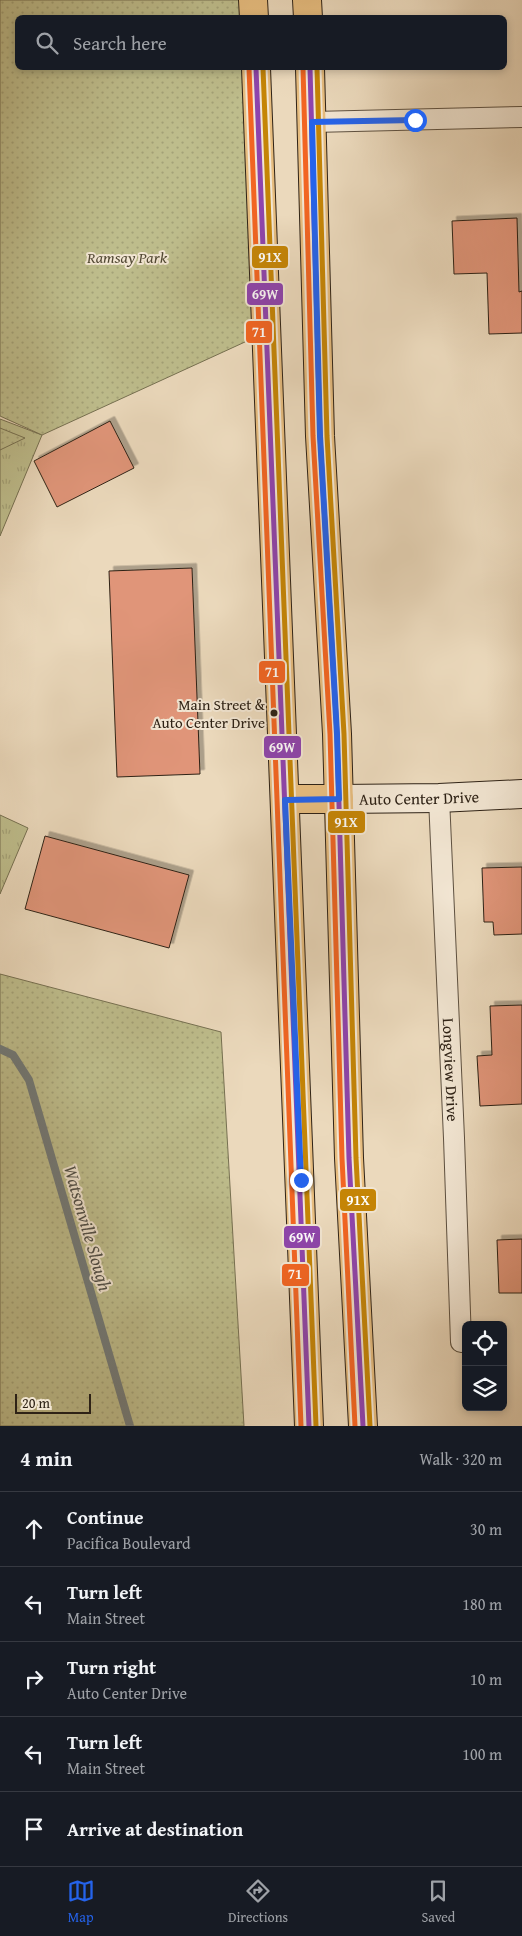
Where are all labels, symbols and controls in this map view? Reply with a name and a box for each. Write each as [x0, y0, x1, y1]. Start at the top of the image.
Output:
search box [15, 15, 507, 70]
icon: search [33, 29, 61, 57]
text: Search here [73, 29, 167, 57]
route start [404, 109, 427, 132]
park label: Ramsay Park [86, 245, 168, 269]
line badge: 91X [251, 245, 289, 269]
text: 91X [258, 247, 282, 267]
line badge: 69W [246, 282, 284, 306]
text: 69W [252, 284, 278, 304]
line badge: 71 [245, 320, 273, 344]
text: 71 [252, 322, 266, 342]
line badge: 71 [258, 660, 286, 684]
text: 71 [265, 662, 279, 682]
place label: Main Street & Auto Center Drive [152, 694, 266, 733]
marker: Main Street & Auto Center Drive [269, 708, 279, 718]
line badge: 69W [263, 735, 302, 759]
text: 69W [269, 737, 295, 757]
street label: Auto Center Drive [359, 784, 480, 811]
line badge: 91X [327, 810, 366, 834]
text: 91X [334, 812, 358, 832]
street label: Longview Drive [437, 1017, 465, 1122]
water label: Watsonville Slough [57, 1162, 119, 1294]
route end [290, 1169, 313, 1192]
line badge: 91X [339, 1188, 377, 1212]
text: 91X [346, 1190, 370, 1210]
line badge: 69W [283, 1225, 321, 1249]
text: 69W [289, 1227, 315, 1247]
line badge: 71 [281, 1263, 310, 1287]
text: 71 [288, 1264, 302, 1284]
map controls [462, 1321, 507, 1411]
button: locate [462, 1321, 507, 1366]
button: layers [462, 1366, 507, 1411]
scale bar [15, 1391, 91, 1414]
text: 20 m [22, 1393, 50, 1413]
text: 4 min [20, 1443, 72, 1474]
text: Walk · 320 m [419, 1447, 502, 1471]
text: Continue [67, 1503, 144, 1531]
icon: ahead [20, 1515, 48, 1543]
text: 30 m [470, 1517, 502, 1541]
text: Pacifica Boulevard [67, 1531, 191, 1555]
text: Turn left [67, 1578, 142, 1606]
icon: left [20, 1590, 48, 1618]
text: 180 m [462, 1592, 502, 1616]
text: Main Street [67, 1606, 145, 1630]
text: Turn right [67, 1653, 156, 1681]
icon: right [20, 1665, 48, 1693]
text: 10 m [470, 1667, 502, 1691]
text: Auto Center Drive [67, 1681, 187, 1705]
text: Turn left [67, 1728, 142, 1756]
icon: left [20, 1740, 48, 1768]
text: 100 m [462, 1742, 502, 1766]
text: Main Street [67, 1756, 145, 1780]
icon: arrive [20, 1815, 48, 1843]
text: Arrive at destination [67, 1815, 243, 1843]
tab: Map [67, 1877, 95, 1927]
tab: Directions [228, 1877, 288, 1927]
tab: Saved [421, 1877, 455, 1927]

